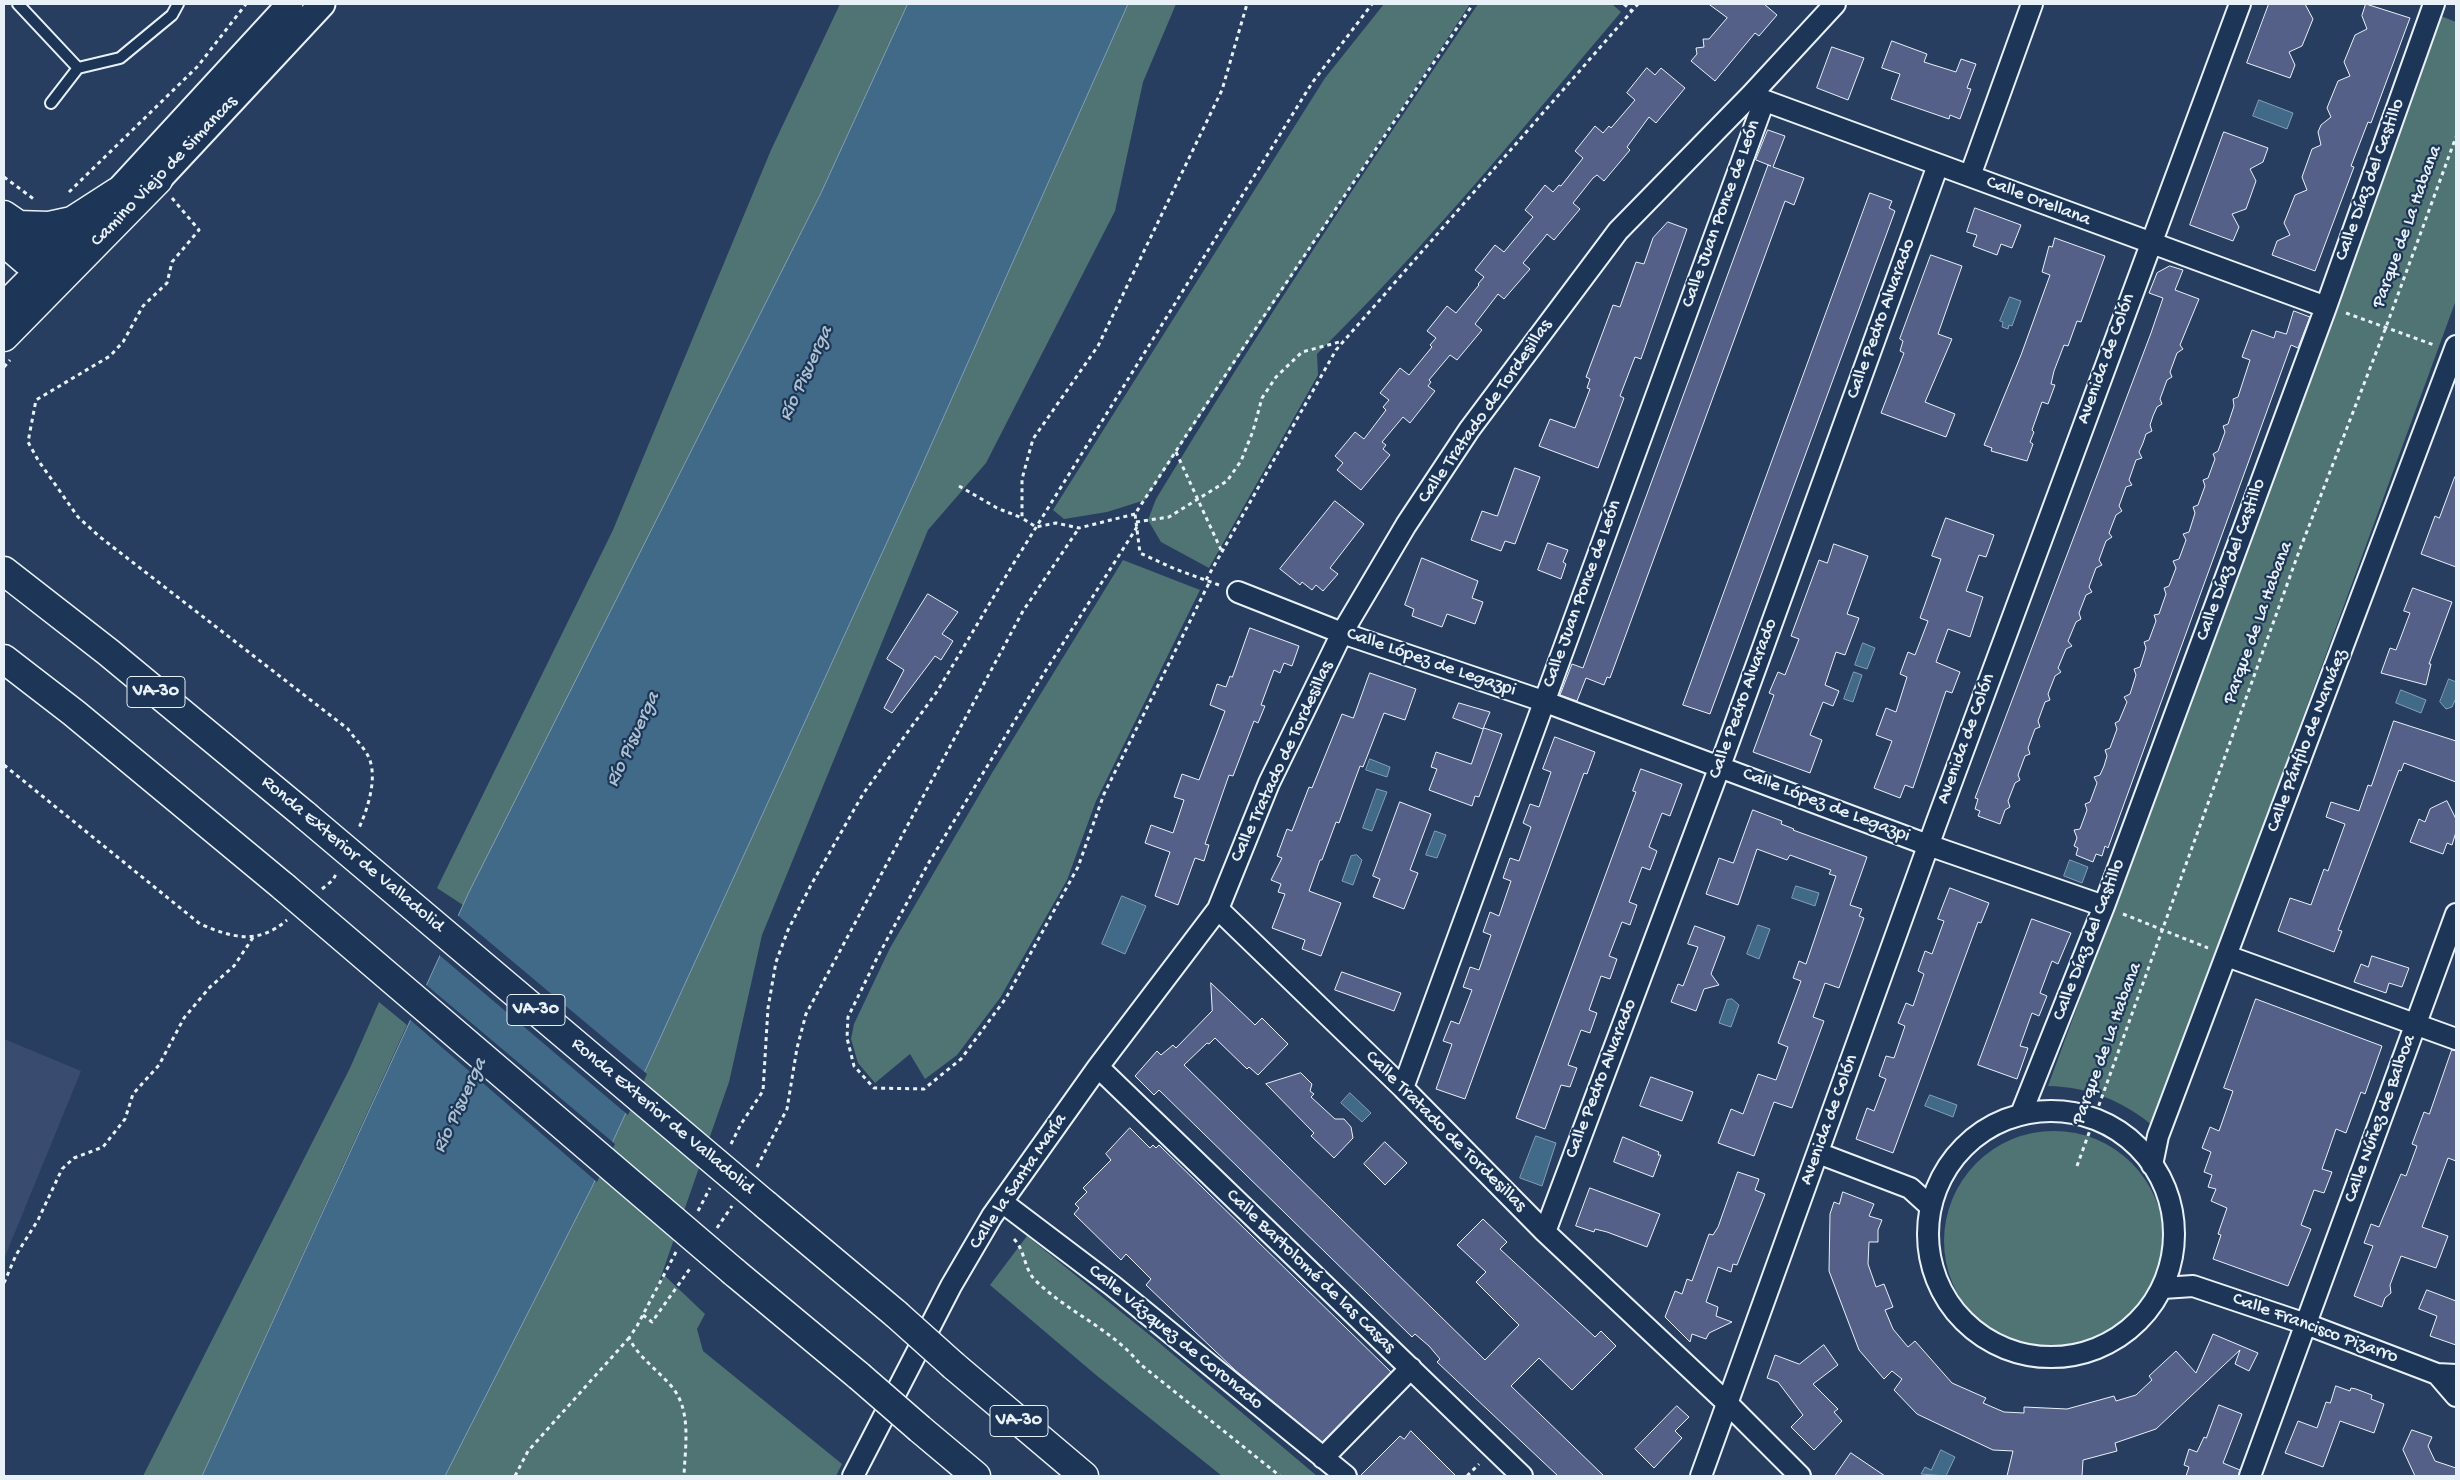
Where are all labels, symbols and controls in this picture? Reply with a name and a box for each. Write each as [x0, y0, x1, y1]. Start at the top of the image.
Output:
street label: Camino Viejo de Simancas [87, 92, 243, 252]
street label: Calle Díaz del Castillo [2331, 96, 2411, 264]
street label: Calle Juan Ponce de León [1677, 117, 1767, 311]
street label: Parque de La Habana [2368, 143, 2448, 311]
street label: Calle Orellana [1983, 172, 2093, 232]
street label: Calle Pedro Alvarado [1842, 236, 1922, 402]
street label: Avenida de Colón [2073, 291, 2141, 427]
street label: Calle Tratado de Tordesillas [1414, 316, 1558, 508]
water label: Río Pisuerga [775, 323, 839, 425]
street label: Calle Díaz del Castillo [2192, 476, 2272, 644]
street label: Calle Juan Ponce de León [1538, 497, 1628, 691]
street label: Parque de La Habana [2219, 539, 2299, 707]
street label: Calle Pedro Alvarado [1704, 616, 1784, 782]
street label: Calle López de Legazpi [1343, 623, 1519, 703]
street label: Calle Pánfilo de Narváez [2263, 646, 2353, 836]
street label: Calle Tratado de Tordesillas [1226, 658, 1340, 866]
street label: Avenida de Colón [1933, 671, 2001, 807]
road number: VA-30 [127, 676, 185, 708]
water label: Río Pisuerga [602, 689, 666, 791]
street label: Calle López de Legazpi [1739, 764, 1913, 848]
street label: Ronda Exterior de Valladolid [256, 772, 448, 938]
street label: Calle Díaz del Castillo [2049, 856, 2131, 1024]
street label: Parque de La Habana [2068, 960, 2148, 1128]
road number: VA-30 [507, 994, 565, 1026]
street label: Calle Pedro Alvarado [1561, 996, 1643, 1162]
street label: Calle Núñez de Balboa [2340, 1032, 2422, 1206]
street label: Ronda Exterior de Valladolid [566, 1034, 758, 1200]
street label: Calle Tratado de Tordesillas [1359, 1046, 1531, 1218]
street label: Avenida de Colón [1796, 1052, 1864, 1188]
water label: Río Pisuerga [429, 1055, 493, 1157]
street label: Calle la Santa María [965, 1110, 1073, 1254]
street label: Calle Bartolomé de las Casas [1220, 1185, 1400, 1359]
street label: Calle Vázquez de Coronado [1083, 1260, 1267, 1416]
street label: Calle Francisco Pizarro [2229, 1288, 2401, 1370]
road number: VA-30 [990, 1405, 1048, 1436]

